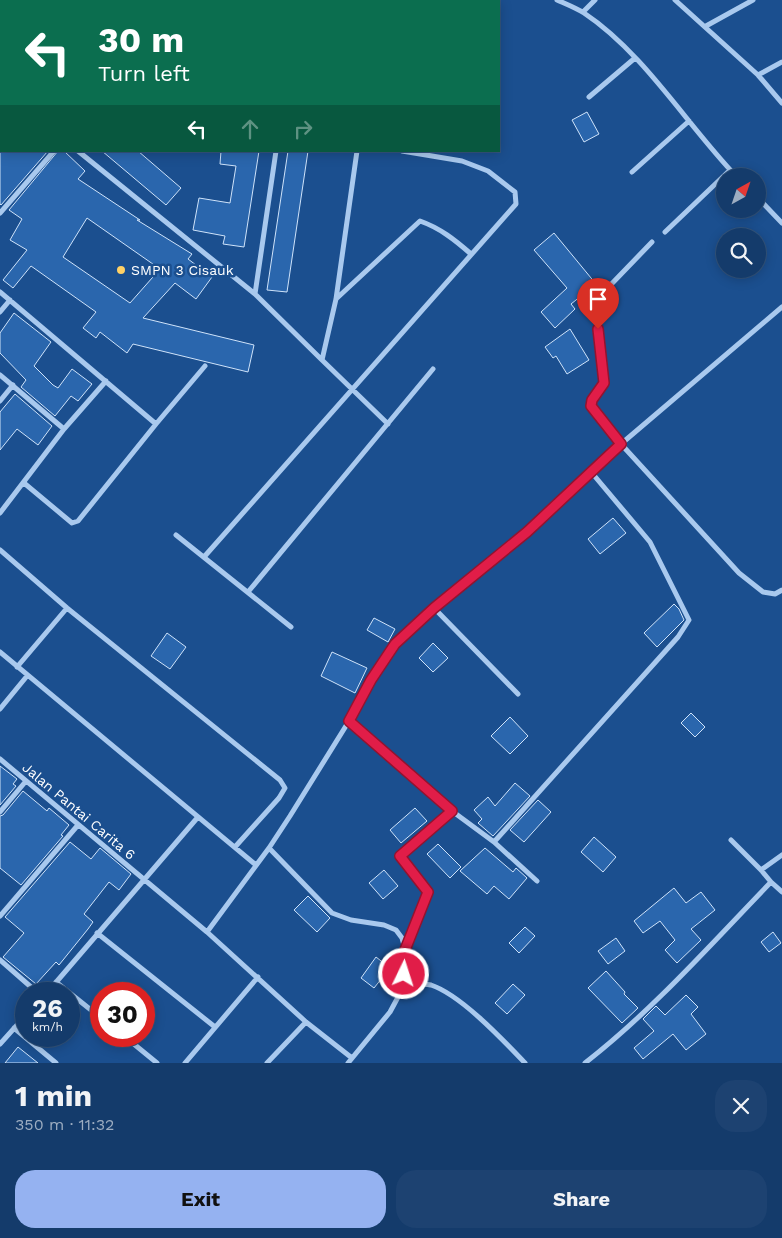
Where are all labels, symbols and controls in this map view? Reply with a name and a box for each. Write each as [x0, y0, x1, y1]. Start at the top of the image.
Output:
text: 30 m [98, 19, 184, 61]
icon: left [15, 20, 80, 85]
text: Turn left [98, 61, 190, 86]
icon: left [183, 115, 211, 143]
icon: ahead [236, 115, 264, 143]
icon: right [289, 115, 317, 143]
north arrow [716, 168, 766, 218]
map controls [716, 168, 766, 278]
button: search [716, 228, 766, 278]
place label: SMPN 3 Cisauk [131, 262, 234, 278]
marker: SMPN 3 Cisauk [115, 264, 127, 276]
pin [577, 278, 619, 329]
icon: arrive [584, 285, 612, 313]
street label: Jalan Pantai Carita 6 [19, 759, 139, 863]
position arrow [377, 947, 429, 999]
speed limit sign: 30 [90, 982, 155, 1047]
text: 26 [32, 994, 63, 1023]
text: km/h [32, 1020, 63, 1034]
text: 1 min [15, 1078, 92, 1113]
button: close [715, 1080, 767, 1132]
text: 350 m · 11:32 [15, 1115, 114, 1134]
button: Exit [15, 1170, 386, 1228]
button: Share [396, 1170, 767, 1228]

